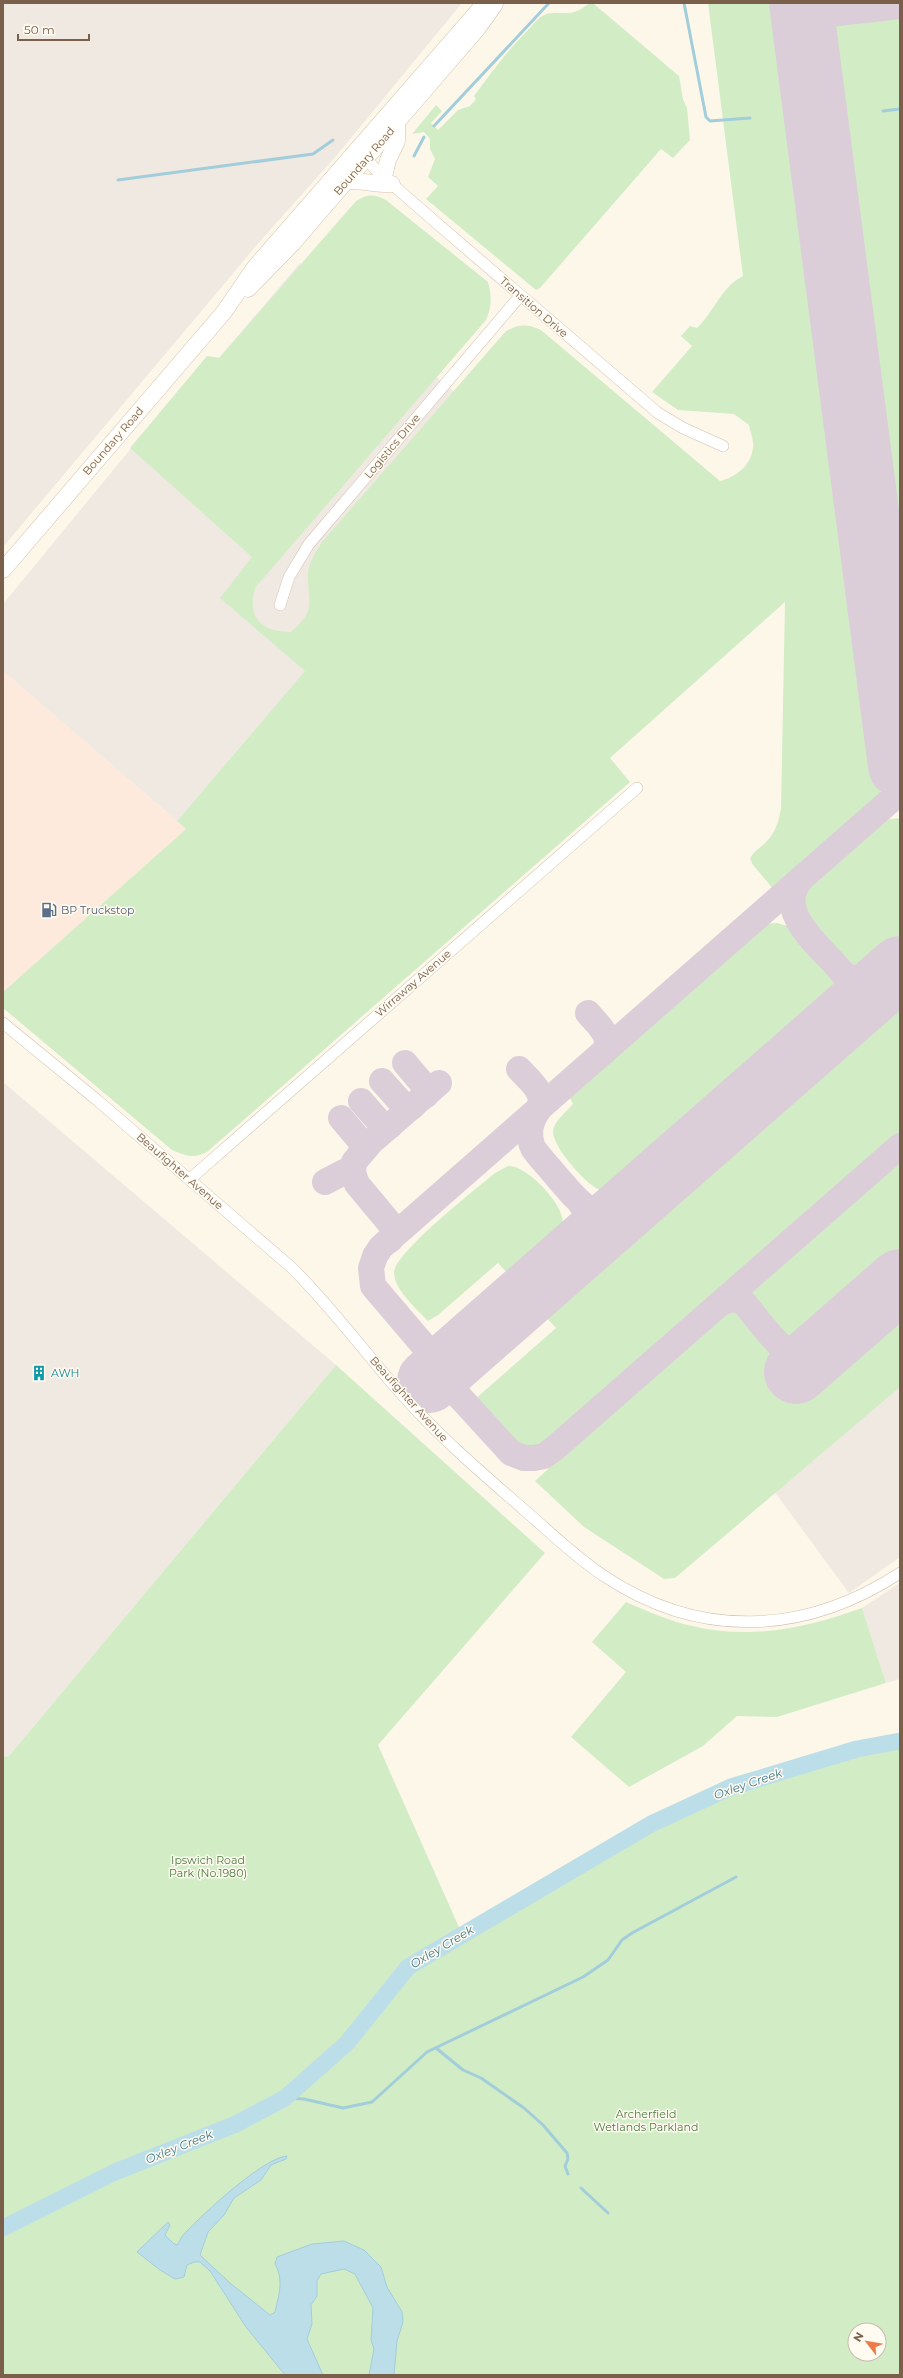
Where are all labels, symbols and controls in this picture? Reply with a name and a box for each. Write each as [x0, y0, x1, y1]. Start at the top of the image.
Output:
scale bar [18, 16, 89, 42]
text: 50 m [24, 22, 55, 37]
street label: Boundary Road [331, 124, 397, 198]
street label: Transition Drive [497, 274, 571, 341]
street label: Boundary Road [80, 404, 146, 478]
street label: Logistics Drive [361, 411, 423, 481]
fuel station icon: BP Truckstop [40, 901, 58, 919]
place label: BP Truckstop [61, 903, 135, 917]
street label: Wirraway Avenue [372, 946, 454, 1020]
street label: Beaufighter Avenue [134, 1130, 226, 1213]
street label: Beaufighter Avenue [367, 1353, 451, 1445]
building icon: AWH [30, 1364, 48, 1382]
place label: AWH [51, 1366, 80, 1380]
water label: Oxley Creek [712, 1765, 785, 1802]
park label: Ipswich Road Park (No.1980) [169, 1853, 247, 1880]
water label: Oxley Creek [407, 1921, 477, 1971]
park label: Archerfield Wetlands Parkland [594, 2107, 698, 2134]
water label: Oxley Creek [143, 2126, 215, 2167]
north arrow [847, 2322, 887, 2362]
text: N [850, 2329, 867, 2344]

